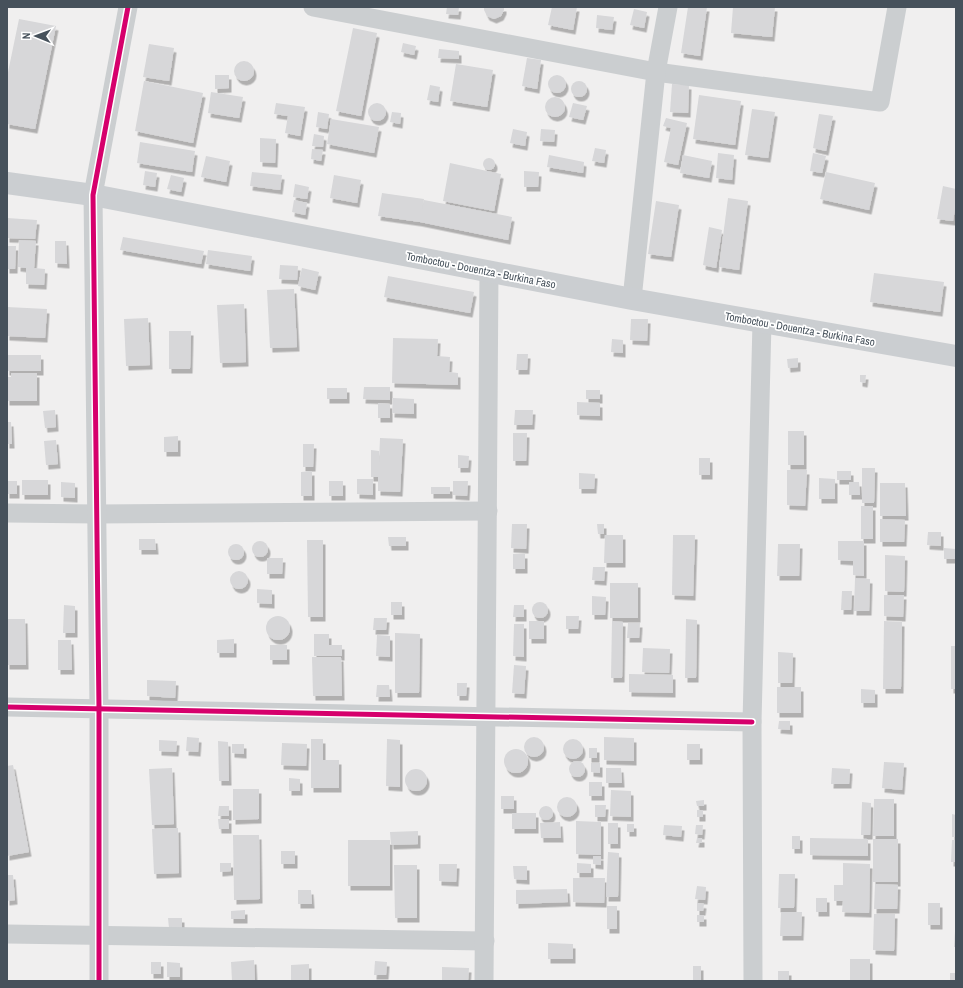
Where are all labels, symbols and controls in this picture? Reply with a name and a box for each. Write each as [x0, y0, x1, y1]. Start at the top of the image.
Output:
north arrow [16, 16, 56, 56]
text: N [19, 32, 33, 39]
street label: Tomboctou - Douentza - Burkina Faso [405, 249, 557, 291]
street label: Tomboctou - Douentza - Burkina Faso [724, 309, 876, 349]

